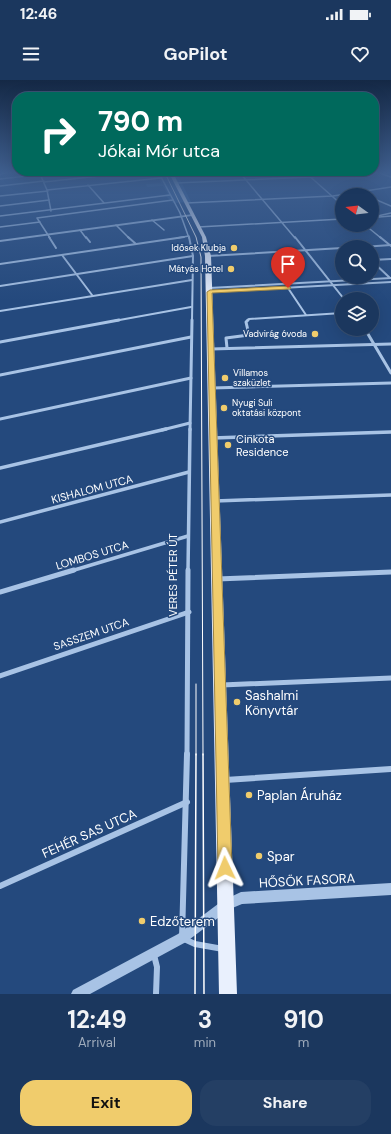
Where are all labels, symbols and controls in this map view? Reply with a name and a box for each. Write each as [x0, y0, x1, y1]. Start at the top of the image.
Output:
text: 12:46 [20, 4, 57, 24]
text: GoPilot [163, 42, 228, 66]
icon: menu [20, 43, 42, 65]
icon: heart [349, 43, 371, 65]
text: 790 m [98, 103, 183, 140]
icon: right [32, 108, 84, 160]
text: Jókai Mór utca [98, 139, 220, 163]
north arrow [335, 188, 379, 232]
map controls [335, 188, 379, 336]
button: search [335, 240, 379, 284]
place label: Idősek Klubja [171, 242, 226, 254]
marker: Idősek Klubja [229, 243, 239, 253]
pin [271, 247, 305, 288]
icon: arrive [277, 253, 299, 275]
place label: Mátyás Hotel [169, 263, 223, 275]
marker: Mátyás Hotel [226, 264, 236, 274]
button: layers [335, 292, 379, 336]
place label: Vadvirág óvoda [243, 328, 307, 340]
marker: Vadvirág óvoda [310, 329, 320, 339]
place label: Villamos szaküzlet [233, 367, 271, 389]
marker: Villamos szaküzlet [220, 373, 230, 383]
place label: Nyugi Suli oktatási központ [232, 397, 301, 419]
marker: Nyugi Suli oktatási központ [219, 403, 229, 413]
place label: Cinkota Residence [236, 432, 289, 459]
marker: Cinkota Residence [223, 440, 233, 450]
street label: KISHALOM UTCA [50, 471, 134, 507]
street label: VERES PÉTER ÚT [166, 533, 180, 617]
street label: LOMBOS UTCA [54, 537, 130, 573]
street label: SASSZEM UTCA [51, 615, 131, 653]
place label: Sashalmi Könyvtár [245, 687, 298, 719]
marker: Sashalmi Könyvtár [232, 697, 242, 707]
place label: Paplan Áruház [257, 786, 342, 804]
marker: Paplan Áruház [244, 790, 254, 800]
street label: FEHÉR SAS UTCA [39, 804, 140, 862]
position arrow [204, 847, 246, 889]
place label: Spar [267, 848, 295, 865]
marker: Spar [254, 851, 264, 861]
street label: HŐSÖK FASORA [259, 869, 356, 892]
place label: Edzőterem [150, 913, 215, 930]
marker: Edzőterem [137, 916, 147, 926]
text: 12:49 [67, 1004, 127, 1035]
text: 3 [198, 1004, 212, 1035]
text: 910 [283, 1004, 324, 1035]
text: Arrival [78, 1034, 116, 1051]
text: min [194, 1034, 216, 1051]
text: m [298, 1034, 309, 1051]
button: Exit [20, 1080, 192, 1126]
button: Share [200, 1080, 371, 1126]

